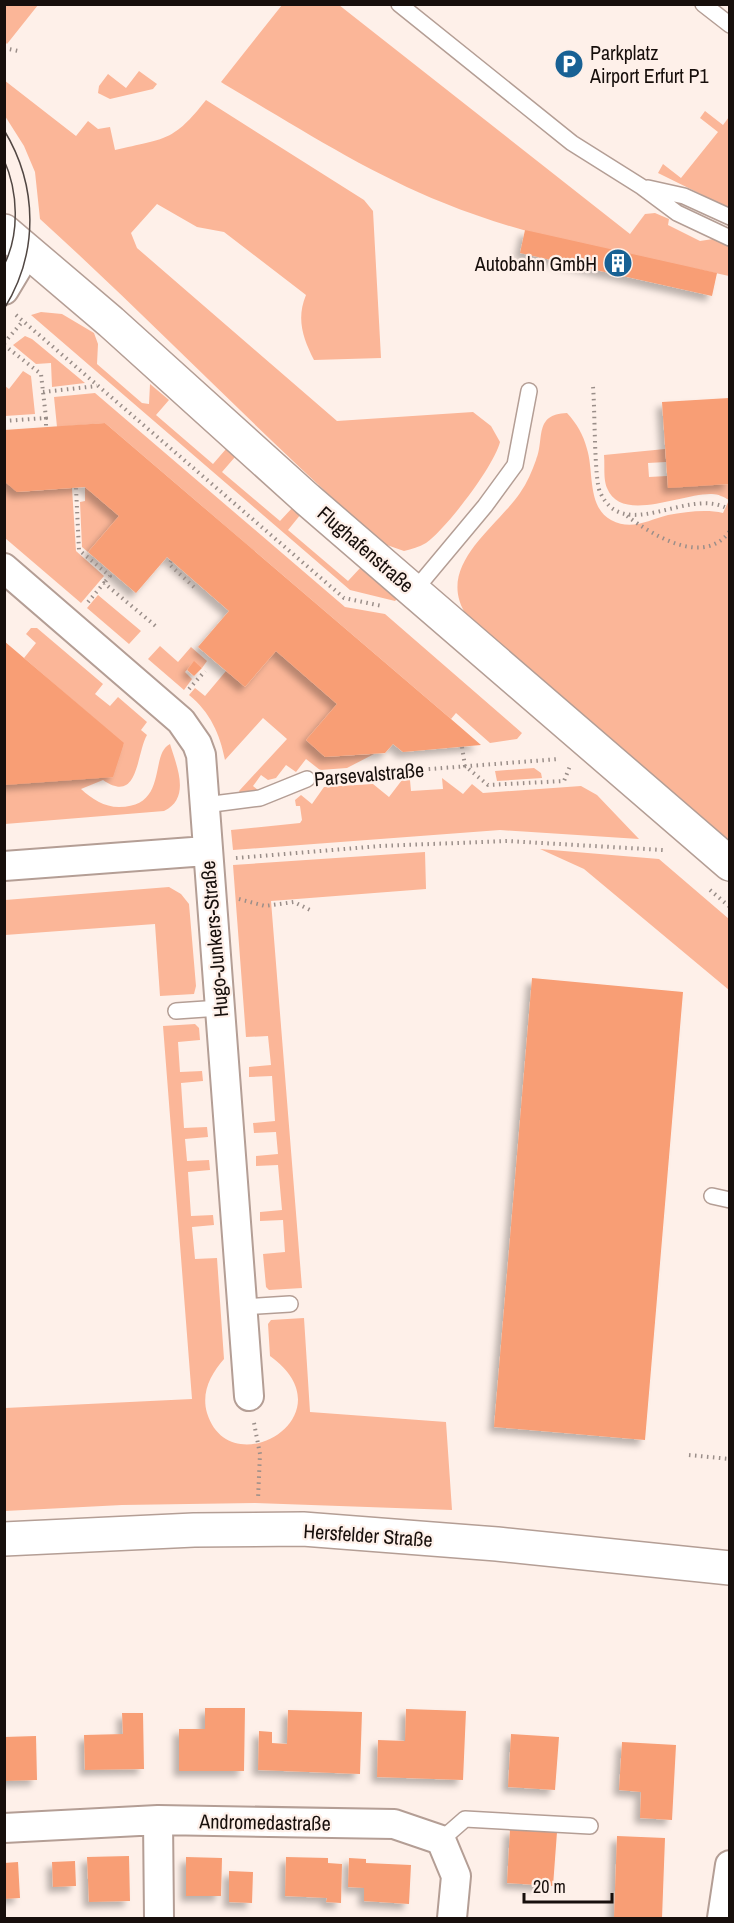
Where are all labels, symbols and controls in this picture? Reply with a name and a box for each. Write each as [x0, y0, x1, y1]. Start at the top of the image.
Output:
place label: Parkplatz Airport Erfurt P1 [589, 39, 709, 89]
parking icon: Parkplatz Airport Erfurt P1 [553, 48, 585, 80]
building icon: Autobahn GmbH [602, 247, 634, 279]
place label: Autobahn GmbH [474, 250, 597, 277]
street label: Flughafenstraße [312, 500, 420, 598]
street label: Parsevalstraße [313, 756, 425, 792]
street label: Hugo-Junkers-Straße [194, 860, 234, 1018]
street label: Hersfelder Straße [303, 1517, 433, 1553]
street label: Andromedastraße [198, 1807, 331, 1837]
scale bar [524, 1866, 612, 1904]
text: 20 m [533, 1874, 566, 1899]

